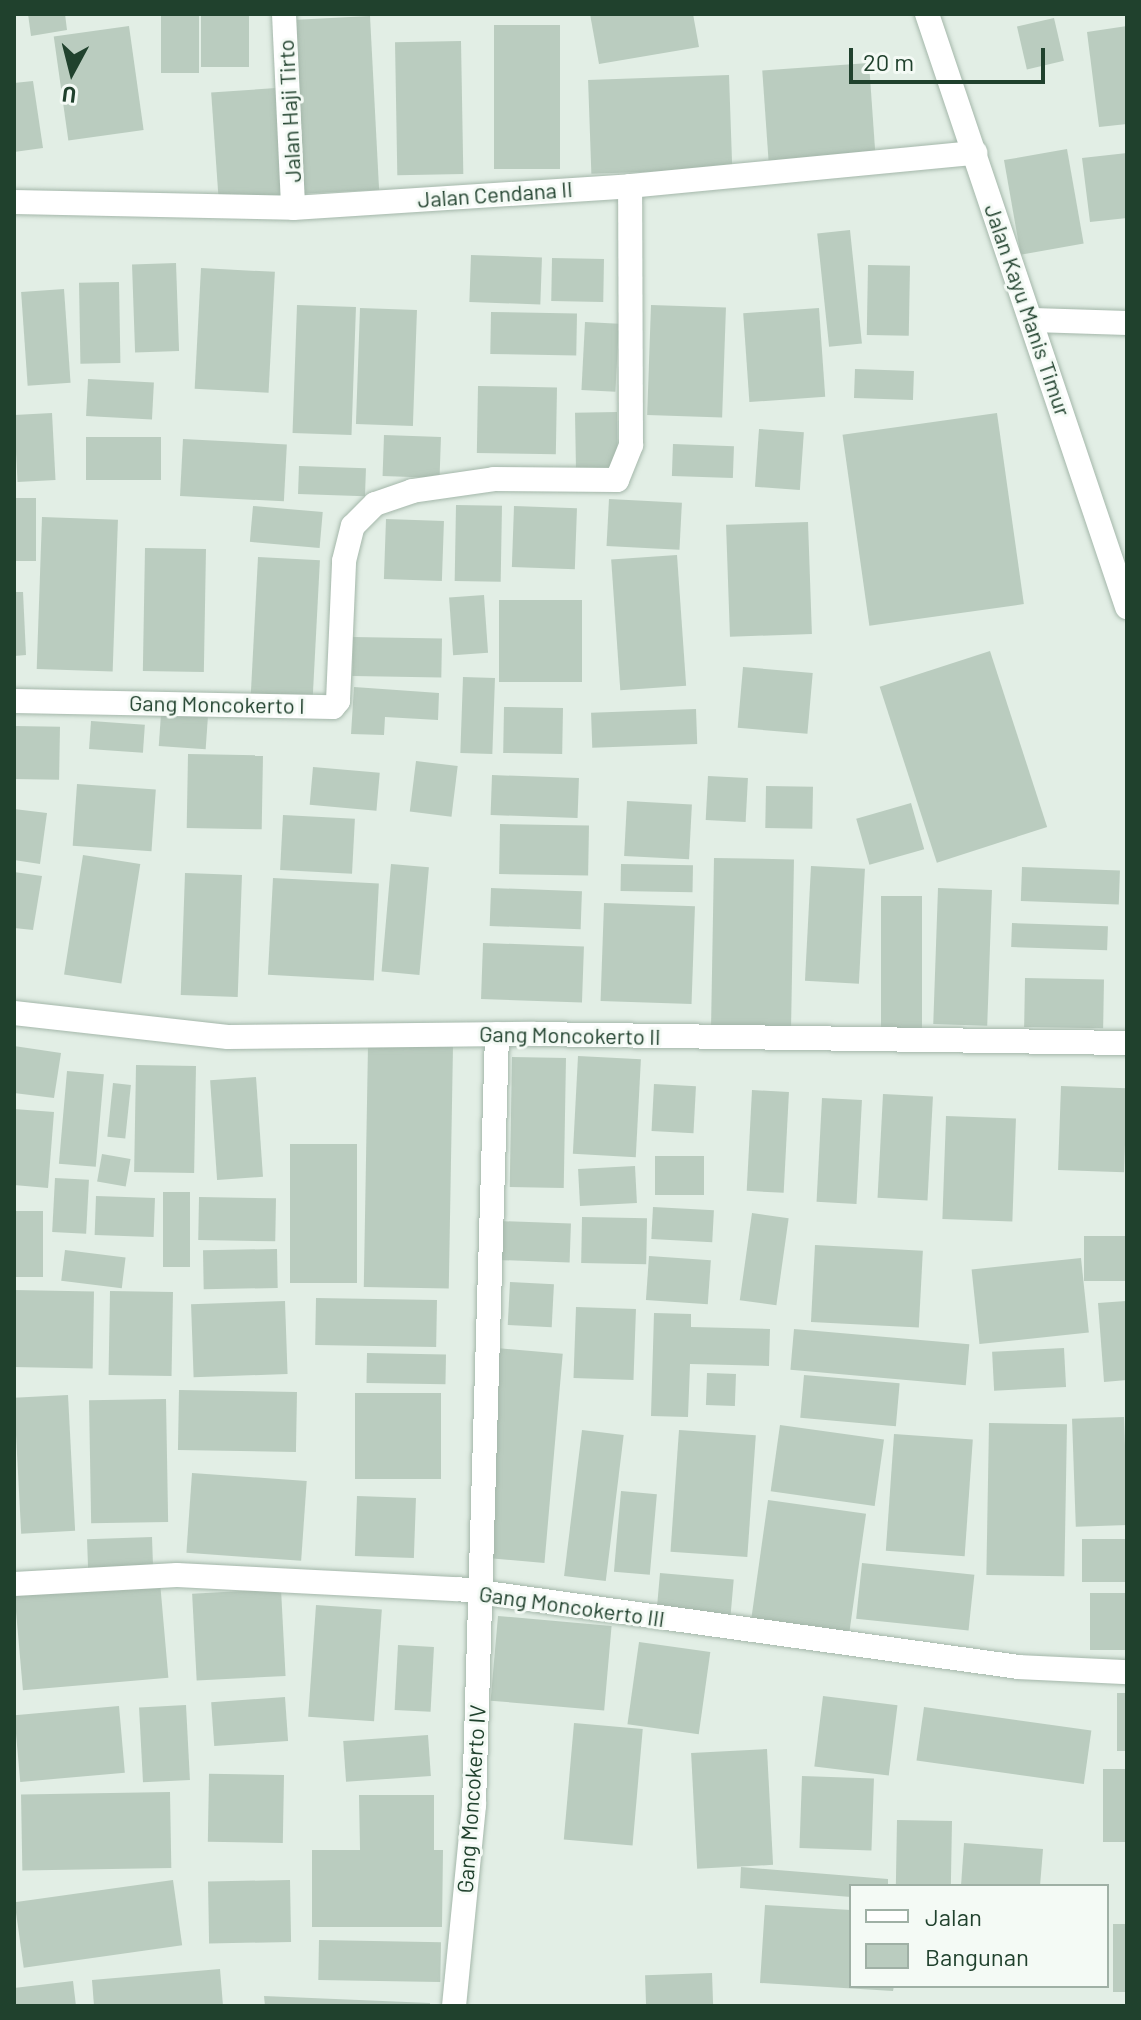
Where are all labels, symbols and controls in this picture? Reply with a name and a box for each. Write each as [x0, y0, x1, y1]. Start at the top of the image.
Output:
north arrow [32, 32, 112, 112]
scale bar [853, 32, 1049, 82]
street label: Jalan Haji Tirto [272, 39, 306, 183]
text: 20 m [863, 47, 914, 76]
text: U [61, 82, 78, 110]
street label: Jalan Cendana II [417, 175, 573, 213]
street label: Jalan Kayu Manis Timur [979, 200, 1077, 420]
street label: Gang Moncokerto I [129, 689, 305, 719]
street label: Gang Moncokerto II [479, 1020, 661, 1050]
street label: Gang Moncokerto III [477, 1580, 667, 1632]
street label: Gang Moncokerto IV [451, 1704, 491, 1894]
legend [849, 1884, 1109, 1988]
text: Jalan [925, 1902, 982, 1931]
text: Bangunan [925, 1942, 1029, 1971]

